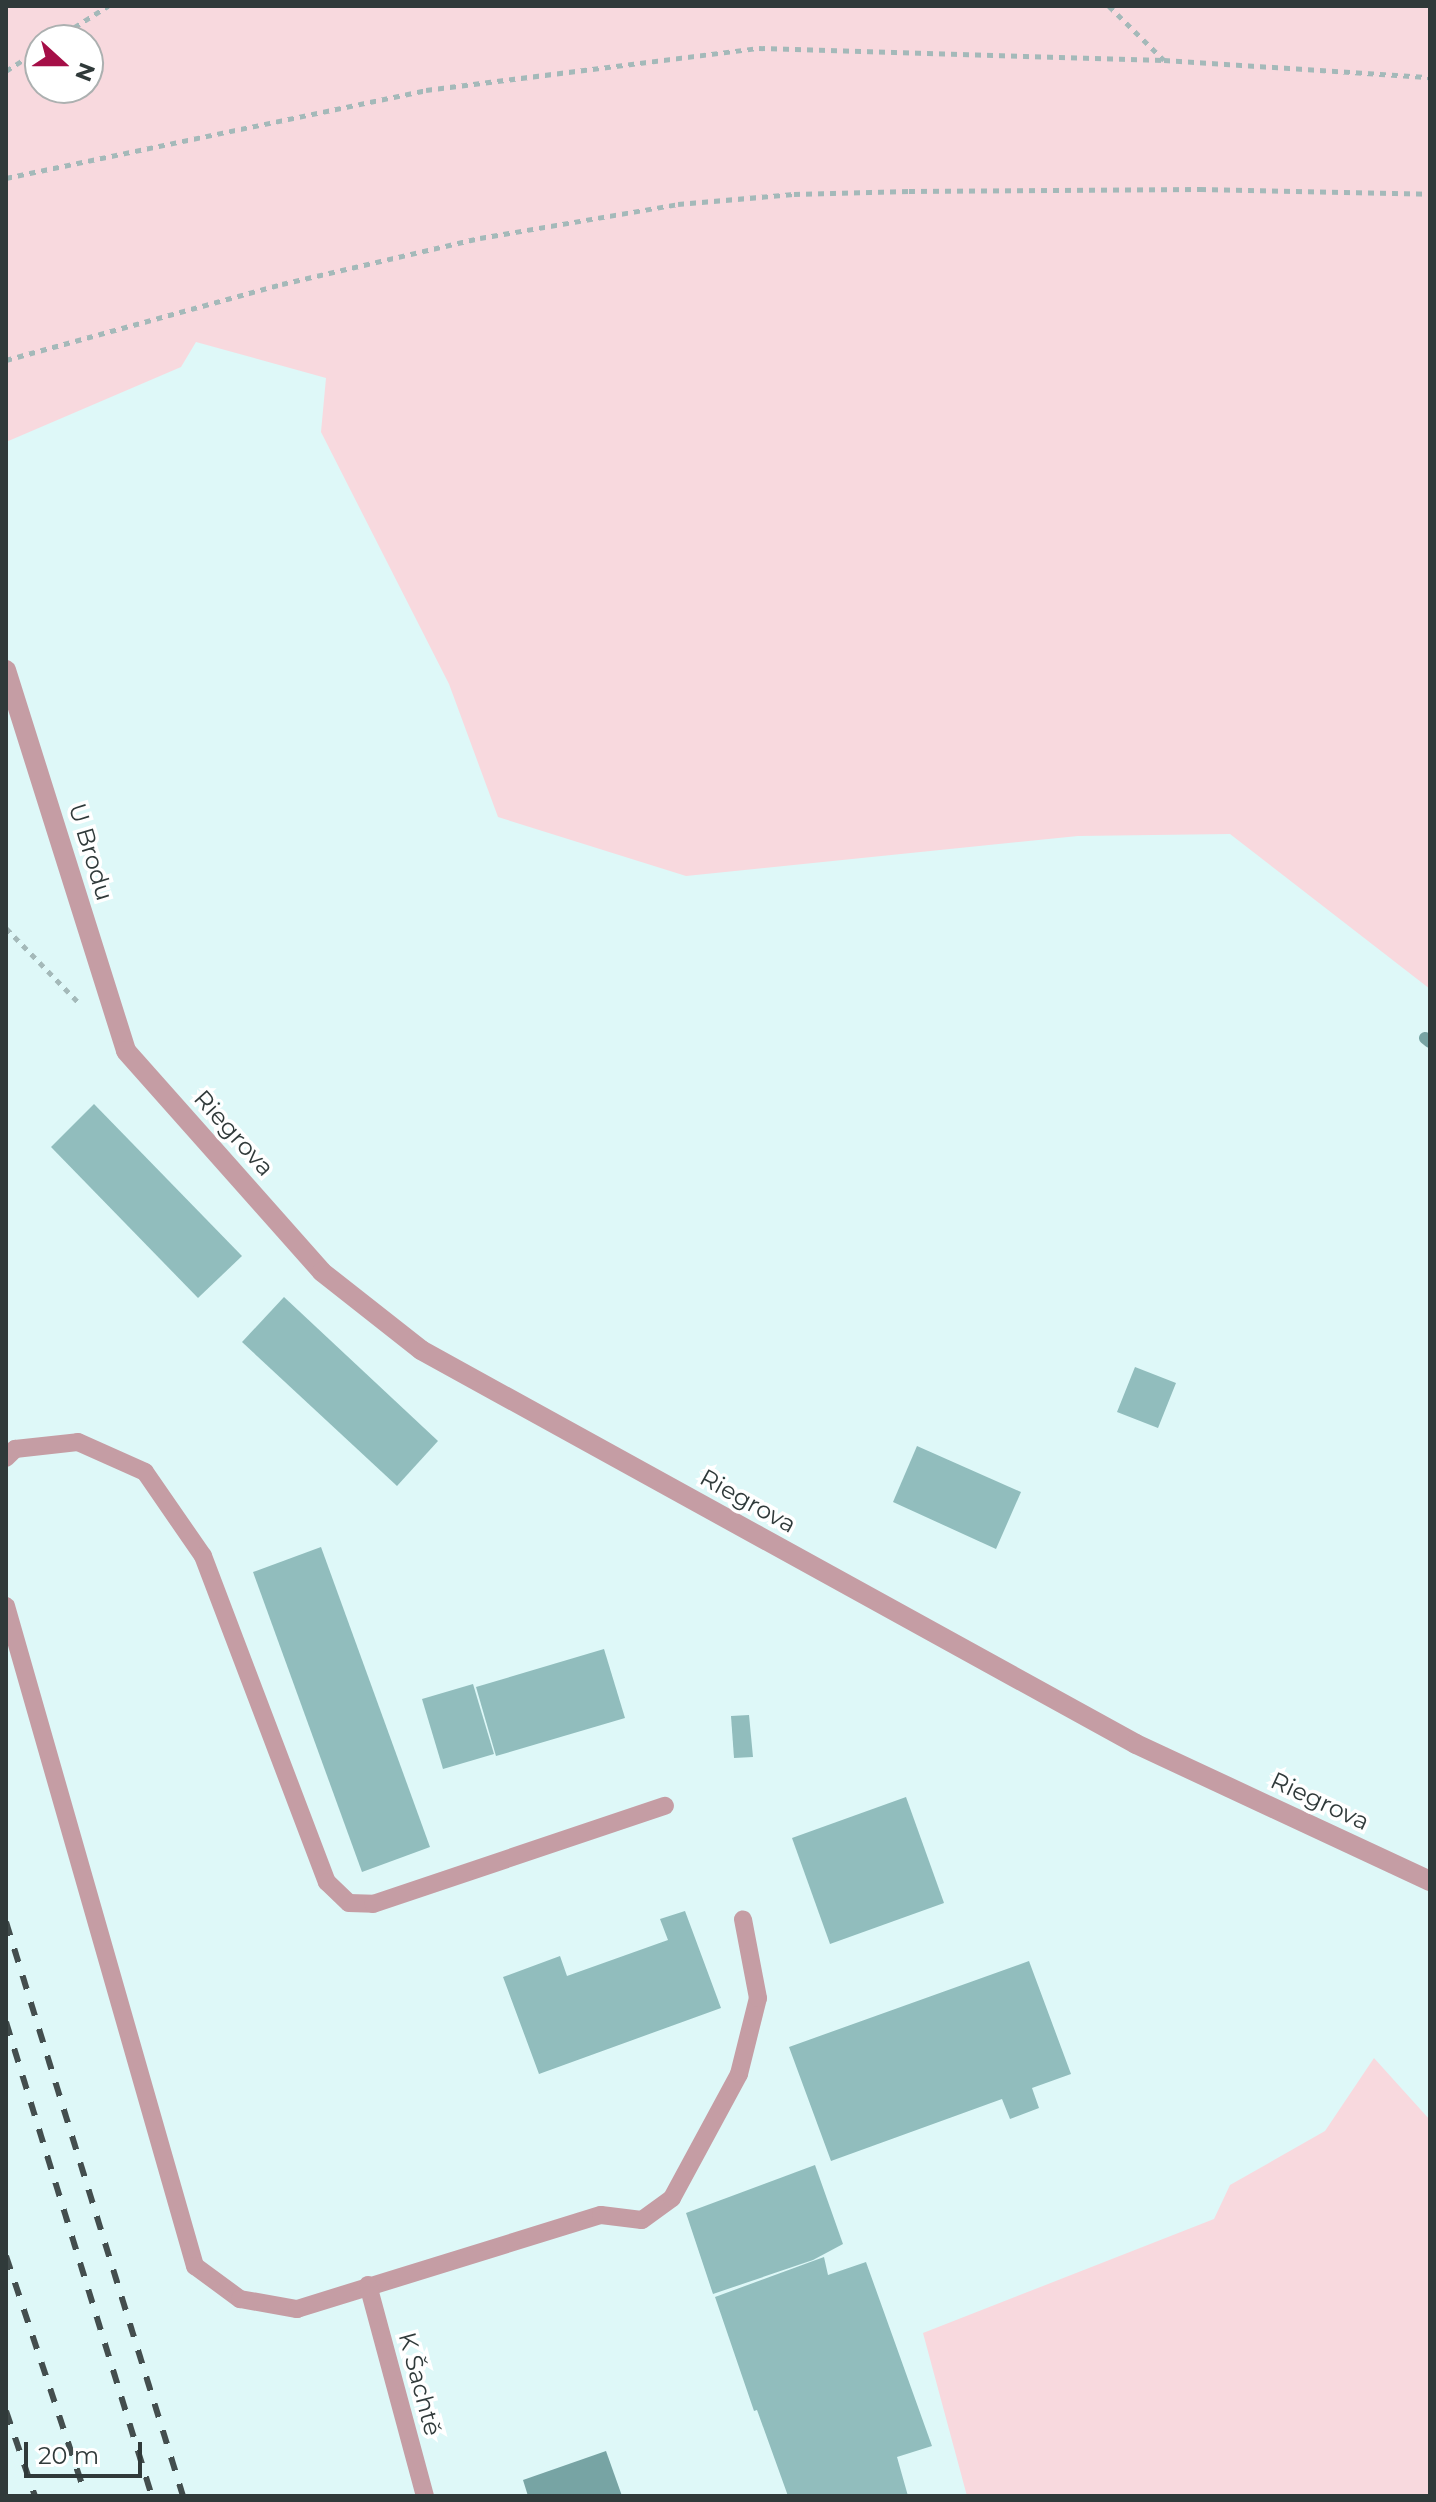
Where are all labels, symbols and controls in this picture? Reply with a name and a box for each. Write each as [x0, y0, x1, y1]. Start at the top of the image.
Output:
north arrow [24, 24, 104, 104]
text: N [69, 59, 101, 85]
street label: U Brodu [63, 800, 119, 904]
street label: Riegrova [188, 1084, 280, 1182]
street label: Riegrova [695, 1463, 801, 1539]
street label: Riegrova [1266, 1766, 1374, 1836]
street label: K Šachtě [392, 2329, 448, 2439]
scale bar [28, 2426, 146, 2476]
text: 20 m [38, 2441, 99, 2470]

